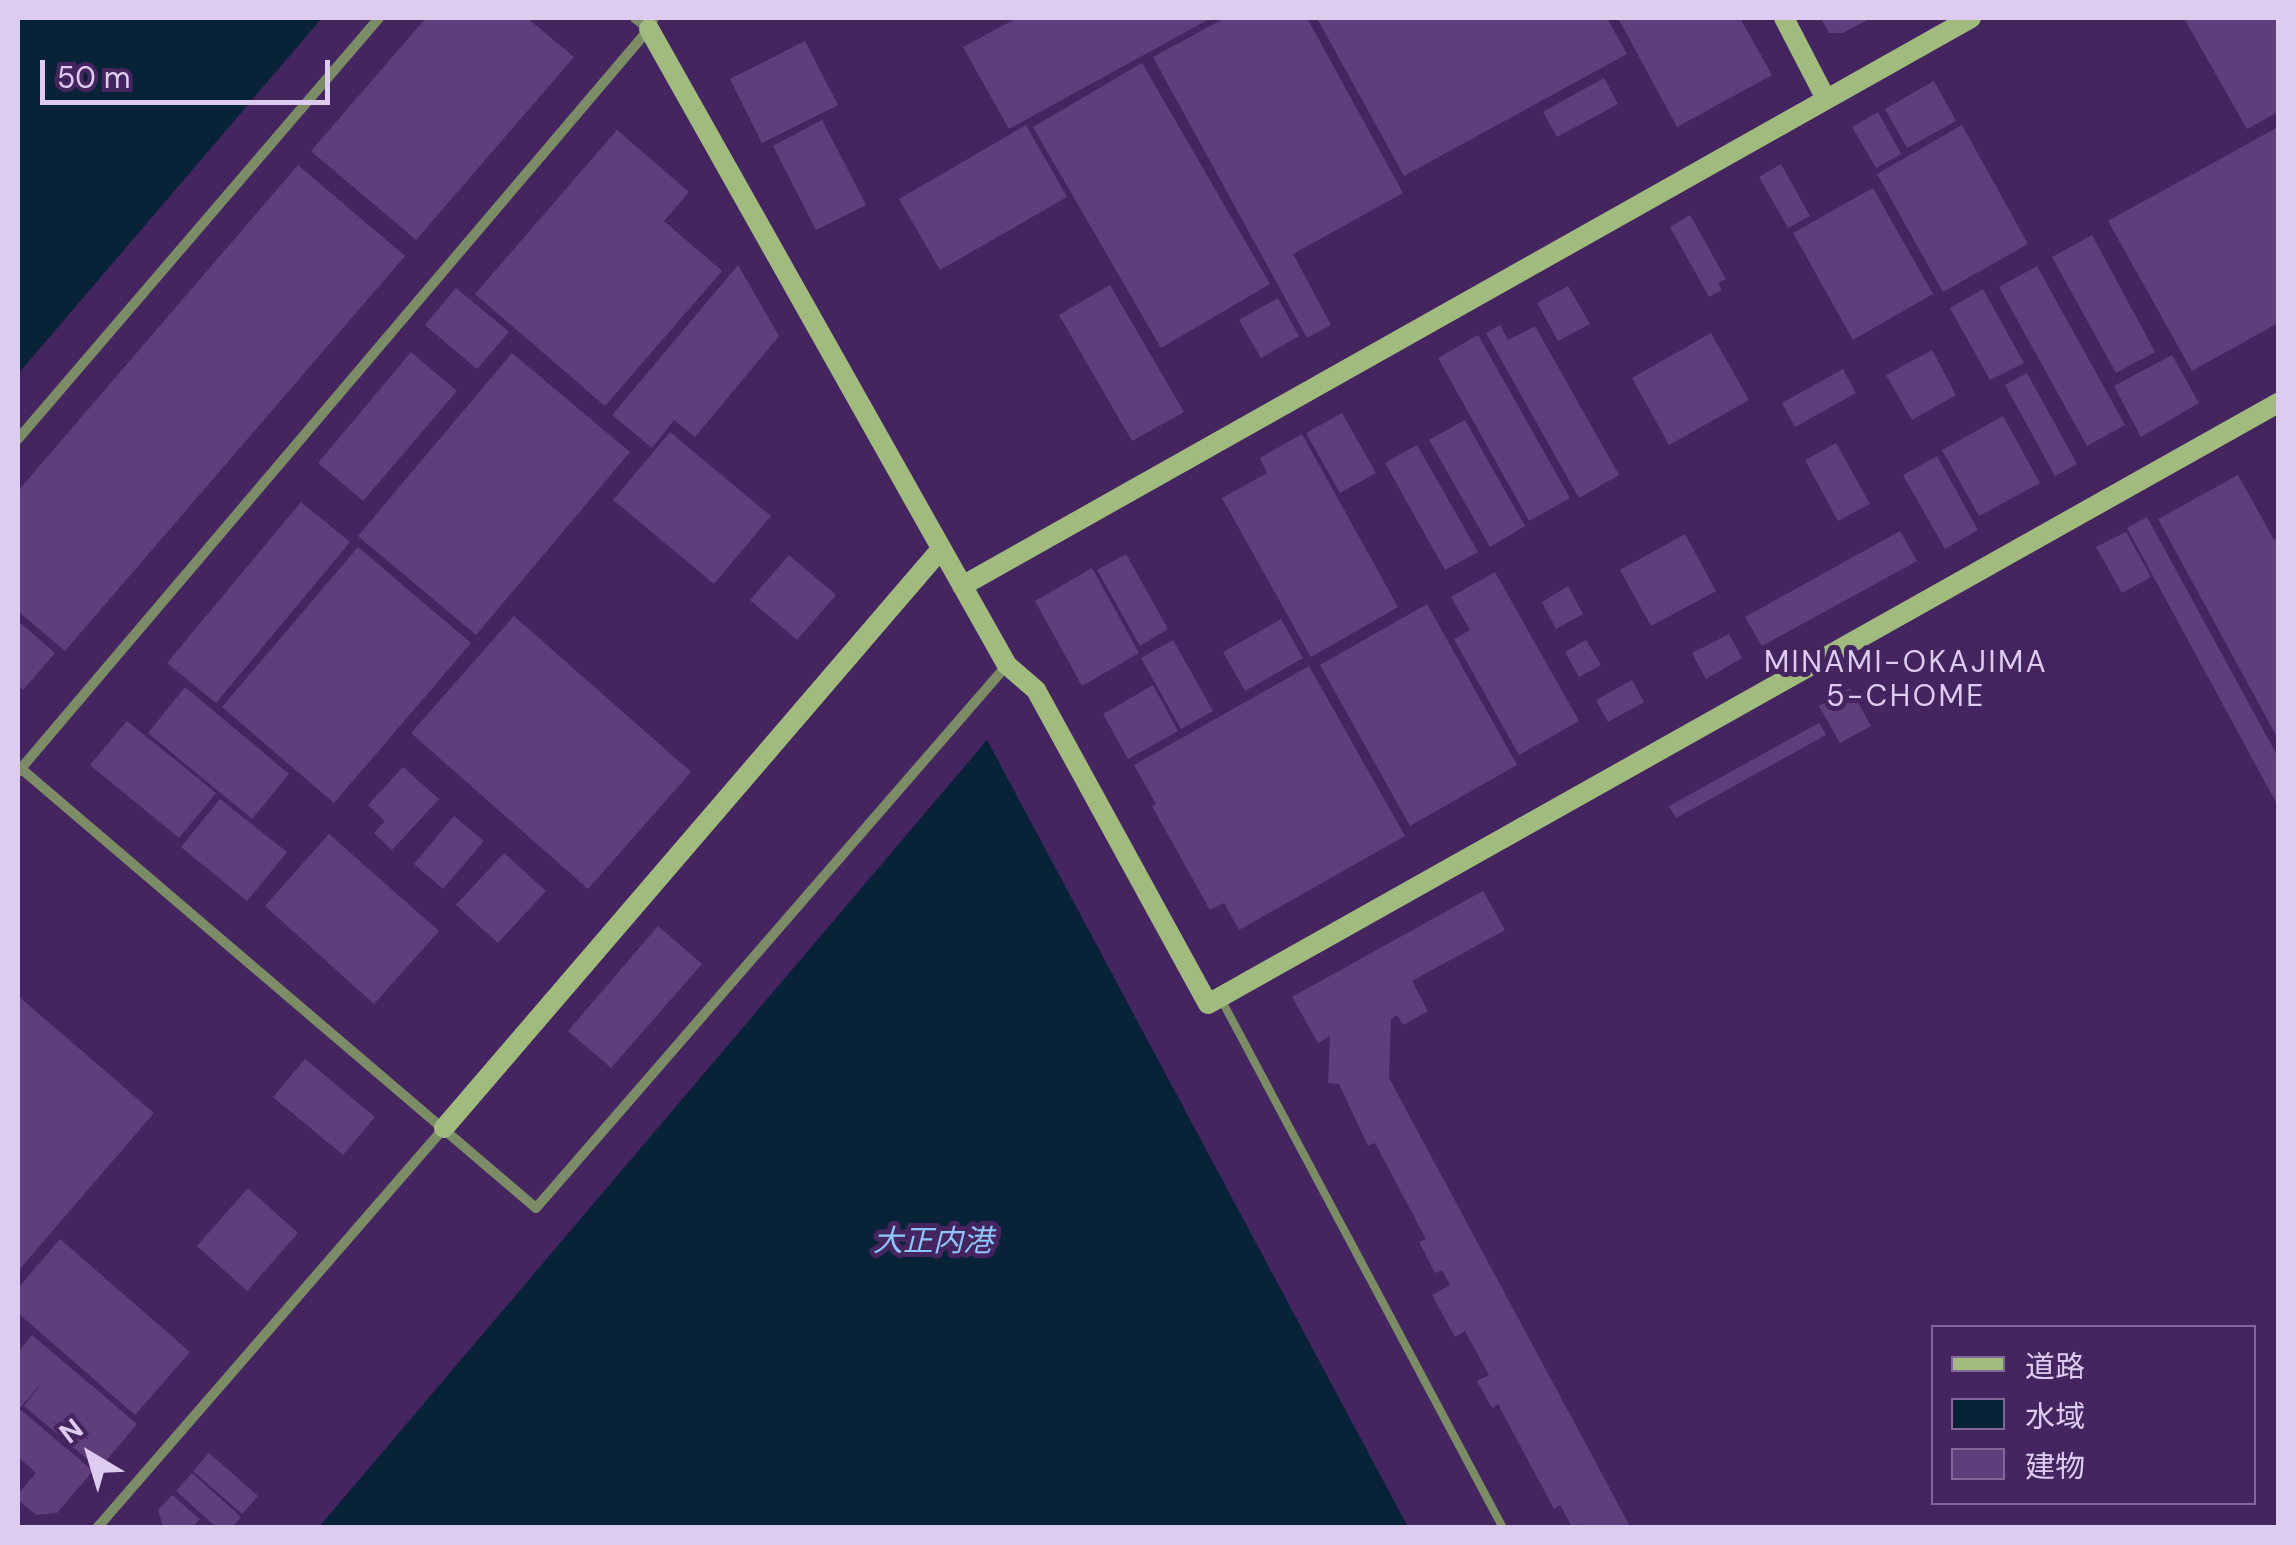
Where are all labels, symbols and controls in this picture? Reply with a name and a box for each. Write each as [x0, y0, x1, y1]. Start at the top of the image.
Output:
scale bar [45, 40, 335, 102]
text: 50 m [57, 58, 131, 97]
district label: MINAMI-OKAJIMA 5-CHOME [1764, 646, 2048, 716]
water label: 大正内港 [873, 1225, 993, 1261]
legend [1931, 1325, 2256, 1505]
text: 道路 [2025, 1347, 2085, 1386]
text: 水域 [2025, 1397, 2085, 1436]
north arrow [40, 1405, 140, 1505]
text: N [52, 1410, 91, 1452]
text: 建物 [2025, 1447, 2085, 1486]

